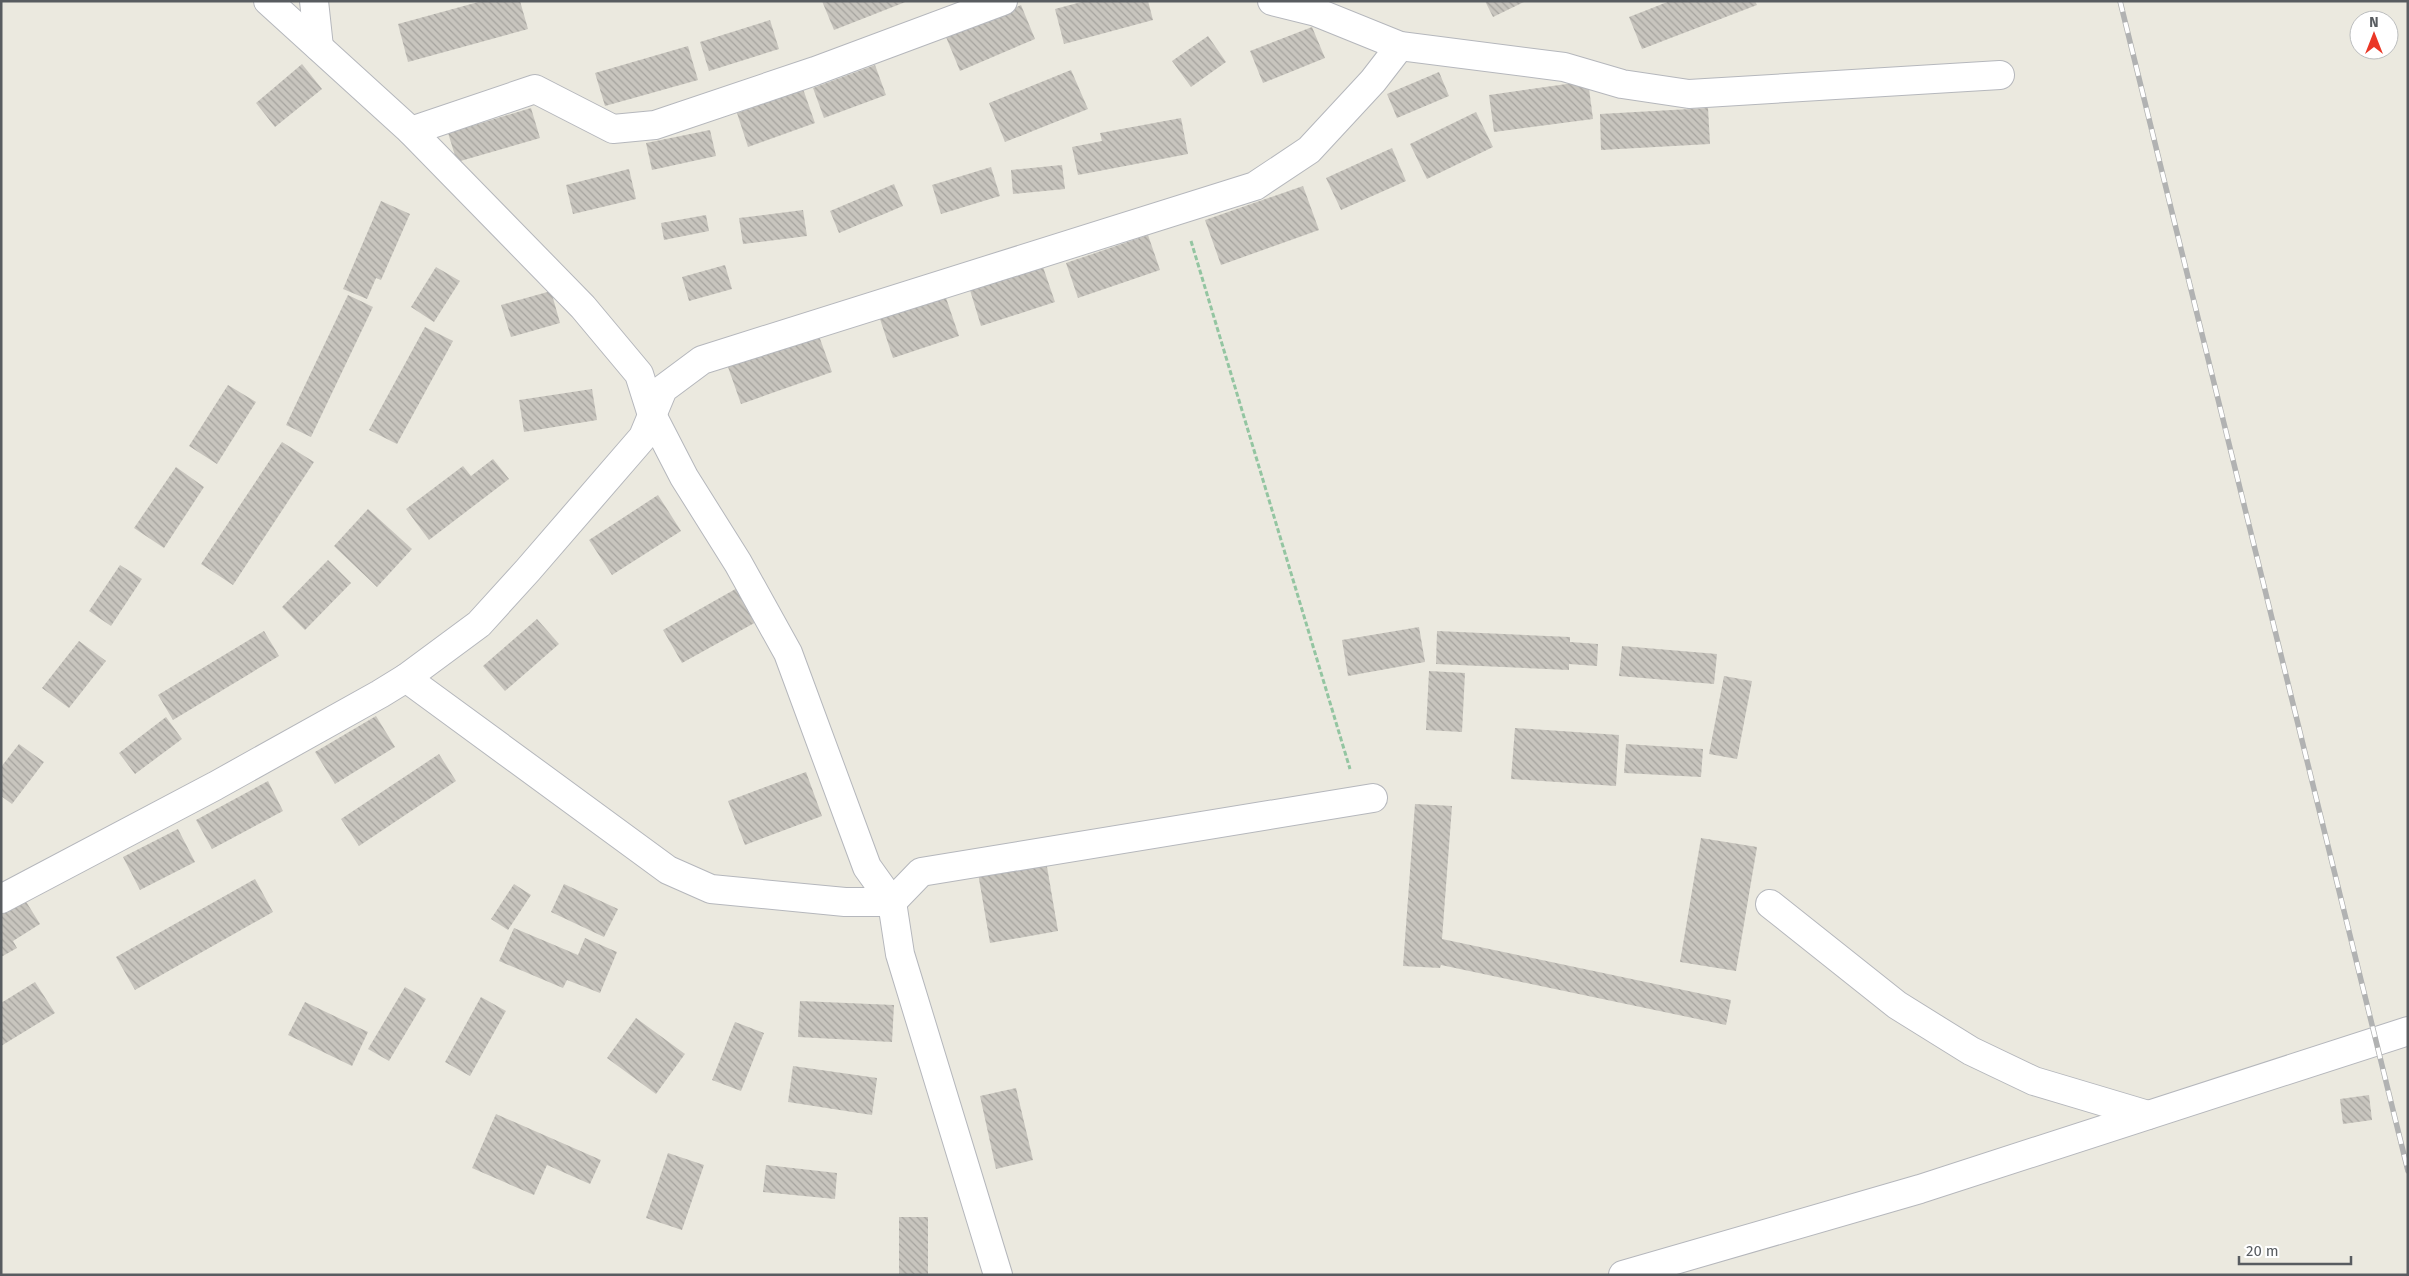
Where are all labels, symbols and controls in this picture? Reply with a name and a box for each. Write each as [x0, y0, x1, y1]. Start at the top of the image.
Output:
north arrow [2349, 10, 2399, 60]
text: N [2369, 14, 2379, 31]
scale bar [2239, 1234, 2352, 1266]
text: 20 m [2246, 1242, 2279, 1260]

